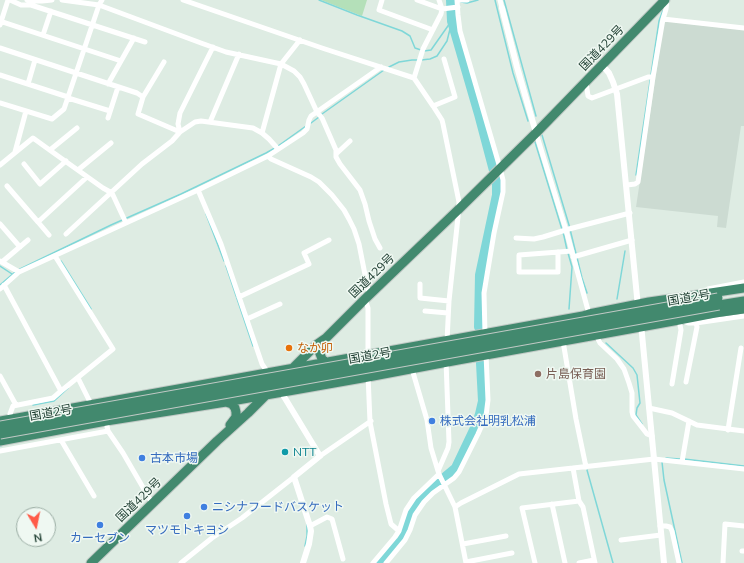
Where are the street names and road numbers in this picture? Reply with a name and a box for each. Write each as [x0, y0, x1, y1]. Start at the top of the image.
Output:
street label: 国道429号 [577, 22, 627, 74]
street label: 国道429号 [346, 251, 398, 301]
street label: 国道2号 [666, 287, 712, 309]
street label: 国道2号 [347, 345, 393, 367]
street label: 国道2号 [28, 402, 74, 424]
street label: 国道429号 [113, 475, 165, 525]

